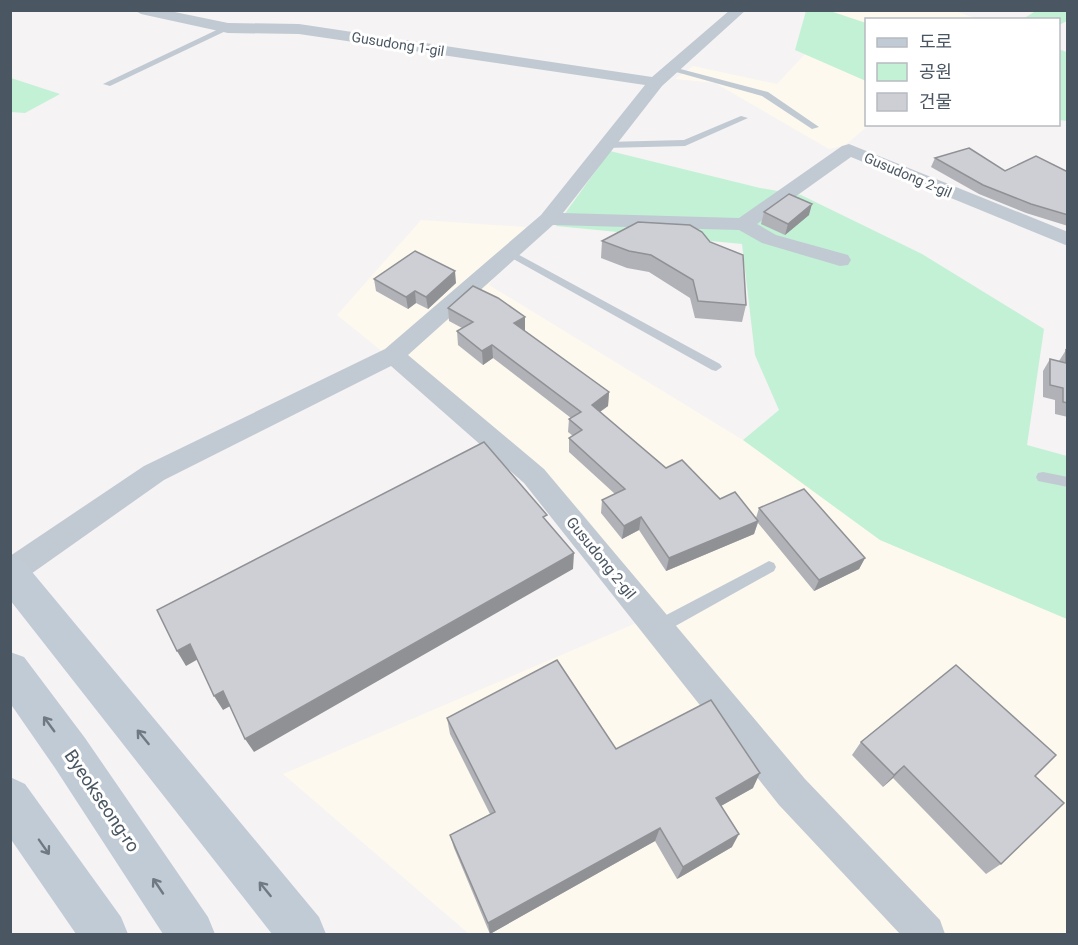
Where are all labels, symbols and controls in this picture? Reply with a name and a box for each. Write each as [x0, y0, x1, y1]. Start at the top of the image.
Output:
legend [865, 18, 1060, 126]
street label: Gusudong 1-gil [351, 29, 445, 59]
text: 도로 [919, 31, 952, 52]
text: 공원 [919, 61, 952, 82]
text: 건물 [919, 91, 952, 112]
street label: Gusudong 2-gil [862, 149, 954, 201]
street label: Gusudong 2-gil [562, 513, 640, 603]
one-way arrow [43, 717, 55, 733]
one-way arrow [137, 729, 150, 745]
street label: Byeokseong-ro [60, 746, 144, 856]
one-way arrow [38, 839, 50, 855]
one-way arrow [152, 878, 164, 895]
one-way arrow [259, 881, 272, 897]

